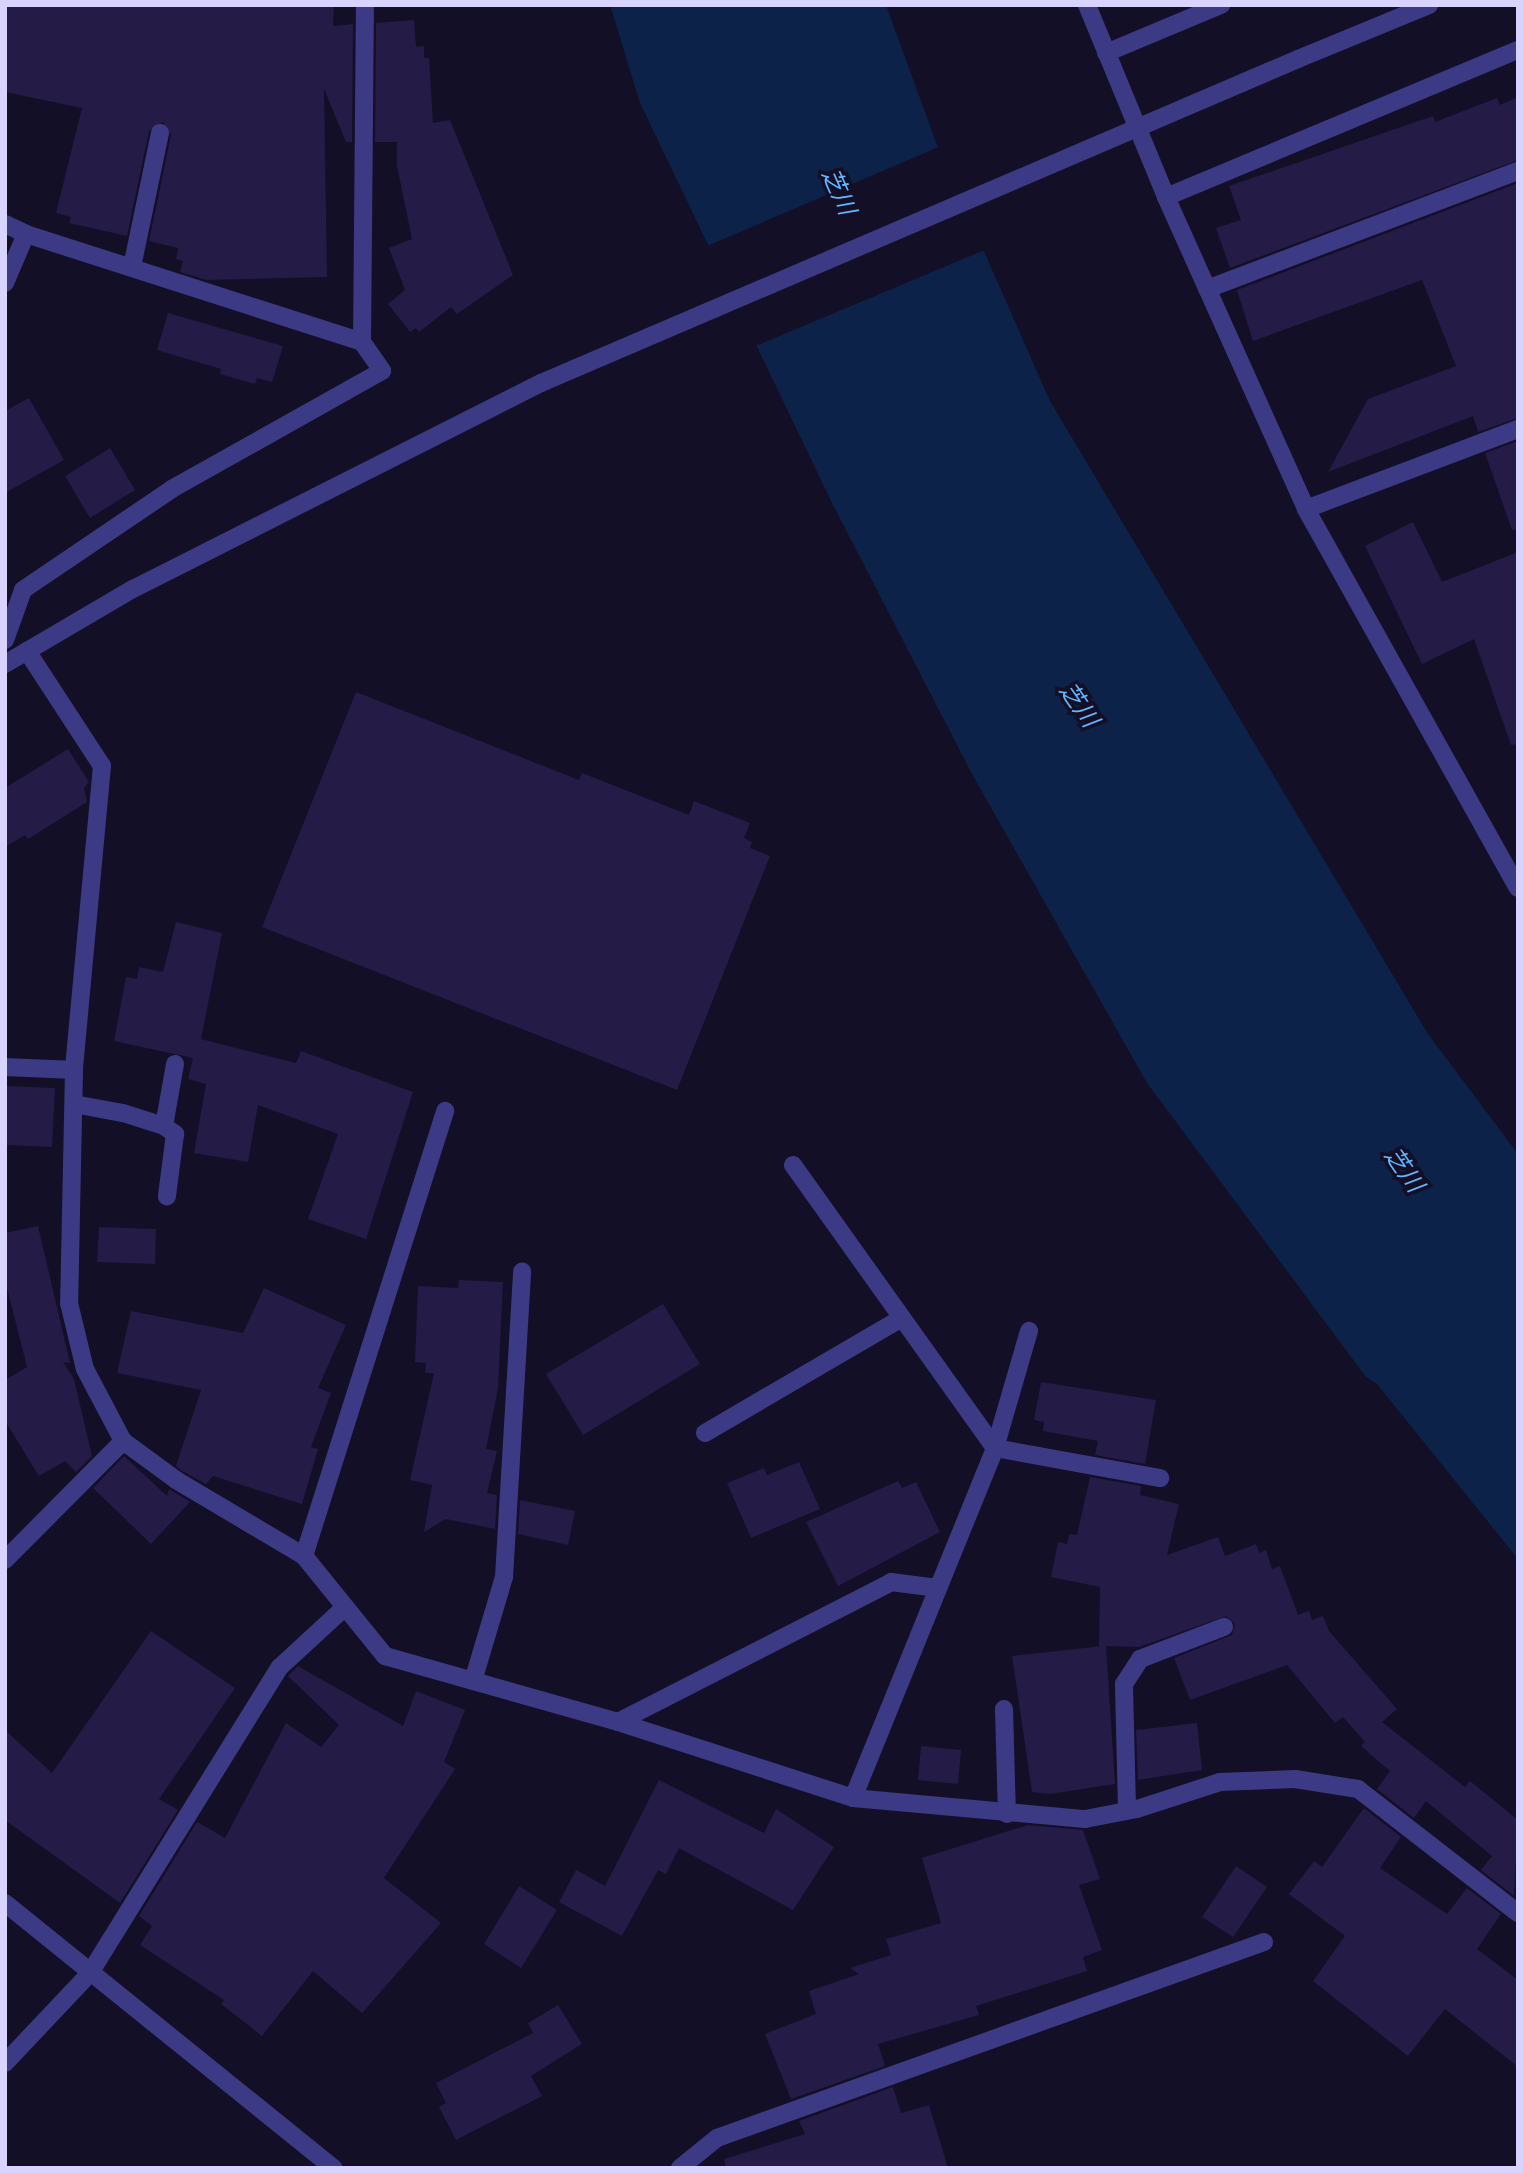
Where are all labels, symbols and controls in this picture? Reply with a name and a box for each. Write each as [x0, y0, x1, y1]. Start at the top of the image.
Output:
water label: 芝川 [817, 163, 863, 219]
water label: 芝川 [1054, 676, 1106, 732]
water label: 芝川 [1379, 1141, 1431, 1197]

